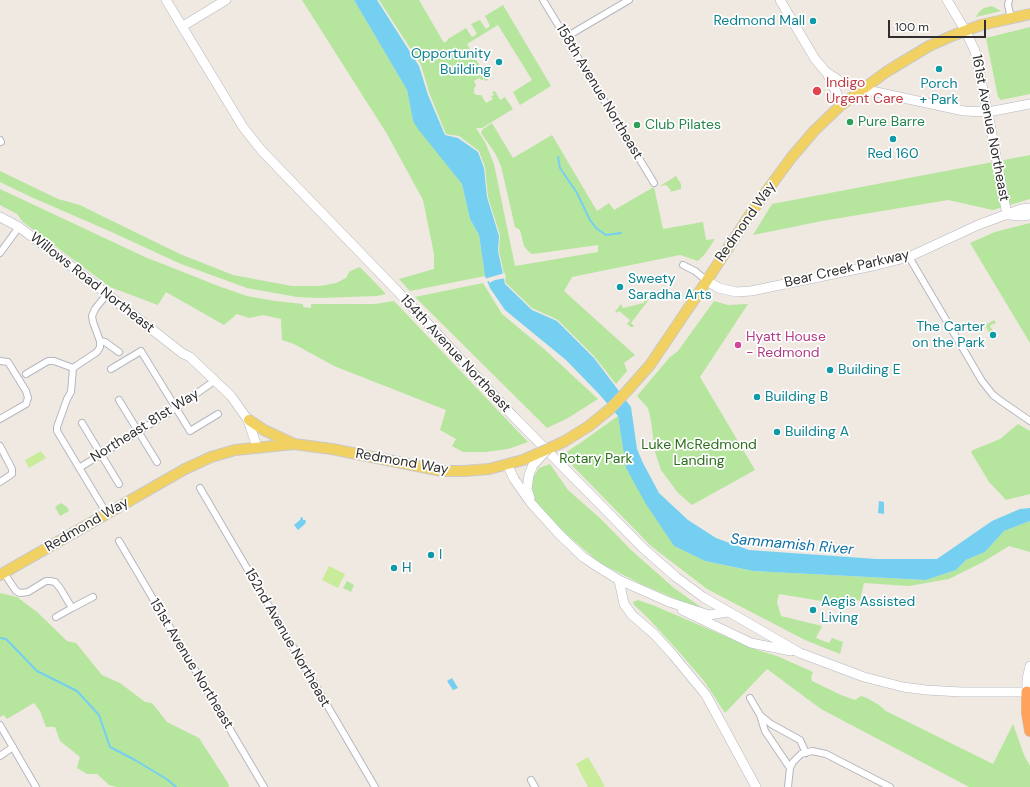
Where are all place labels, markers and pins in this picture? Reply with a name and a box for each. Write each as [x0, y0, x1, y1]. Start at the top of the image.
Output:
place label: Redmond Mall [713, 13, 805, 29]
marker: Redmond Mall [808, 16, 818, 26]
place label: Opportunity Building [411, 46, 491, 78]
marker: Opportunity Building [494, 57, 504, 67]
marker: Porch + Park [934, 64, 944, 74]
place label: Indigo Urgent Care [826, 75, 903, 108]
place label: Porch + Park [919, 76, 959, 108]
marker: Indigo Urgent Care [811, 85, 823, 97]
place label: Pure Barre [858, 114, 925, 130]
place label: Club Pilates [645, 117, 721, 133]
marker: Pure Barre [845, 117, 855, 127]
marker: Club Pilates [632, 120, 642, 130]
marker: Red 160 [888, 134, 898, 144]
place label: Red 160 [867, 146, 919, 162]
place label: Sweety Saradha Arts [628, 271, 712, 304]
marker: Sweety Saradha Arts [615, 282, 625, 292]
place label: The Carter on the Park [912, 319, 985, 352]
place label: Hyatt House - Redmond [746, 329, 826, 362]
marker: The Carter on the Park [988, 330, 998, 340]
marker: Hyatt House - Redmond [733, 340, 743, 350]
place label: Building E [838, 362, 901, 378]
marker: Building E [825, 365, 835, 375]
place label: Building B [765, 389, 828, 405]
marker: Building B [752, 392, 762, 402]
place label: Building A [785, 424, 849, 440]
marker: Building A [772, 427, 782, 437]
place label: I [439, 547, 442, 563]
marker: I [426, 550, 436, 560]
place label: H [402, 560, 412, 576]
marker: H [389, 563, 399, 573]
place label: Aegis Assisted Living [821, 594, 915, 626]
marker: Aegis Assisted Living [808, 605, 818, 615]

